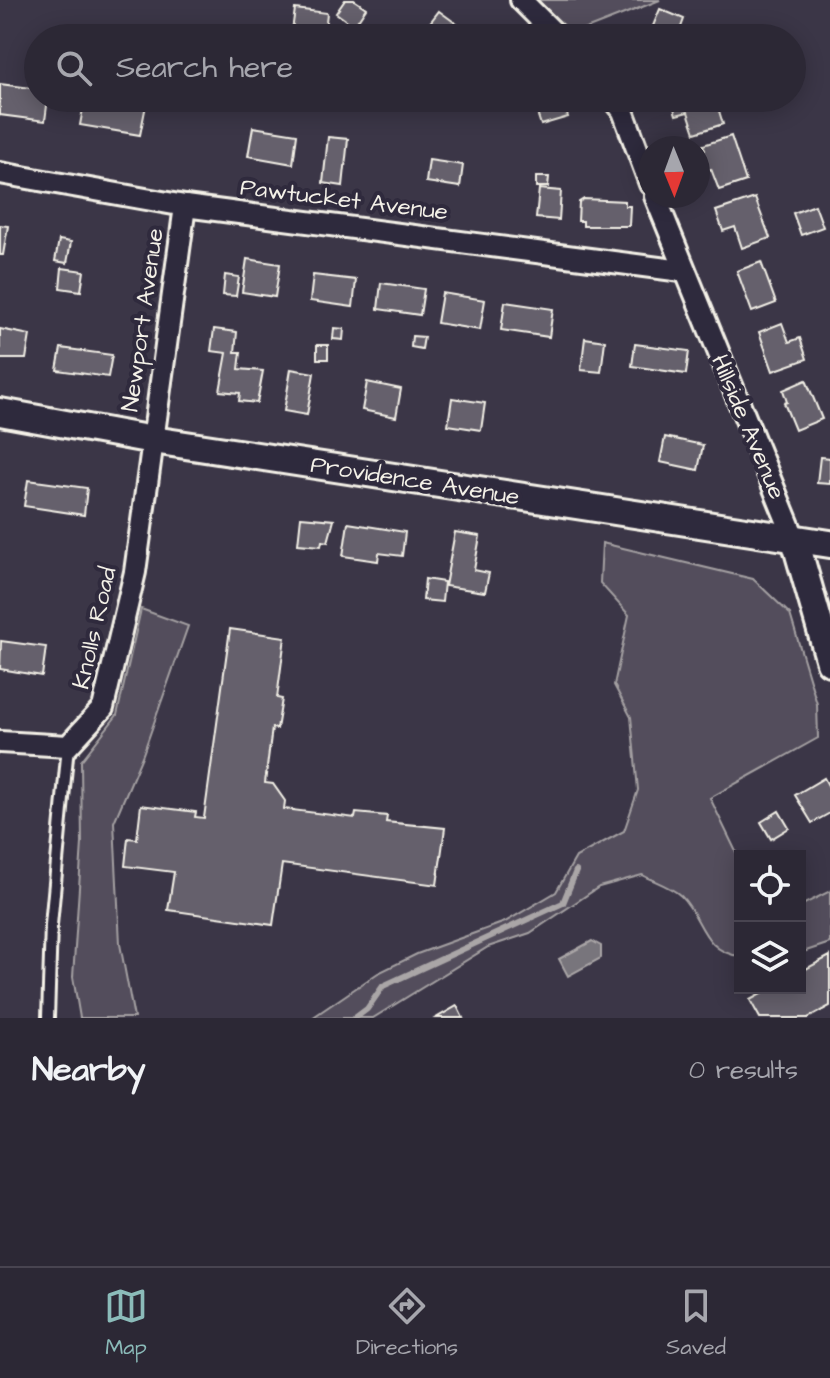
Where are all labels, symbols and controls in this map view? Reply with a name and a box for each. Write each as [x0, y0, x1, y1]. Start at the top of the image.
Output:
search box [24, 24, 806, 112]
icon: search [52, 46, 96, 90]
text: Search here [116, 47, 293, 89]
north arrow [638, 136, 710, 208]
street label: Pawtucket Avenue [238, 170, 450, 230]
street label: Newport Avenue [113, 226, 173, 414]
street label: Hillside Avenue [702, 349, 794, 505]
street label: Providence Avenue [308, 448, 522, 514]
street label: Knolls Road [64, 564, 126, 692]
map controls [734, 850, 806, 994]
button: locate [734, 850, 806, 922]
button: layers [734, 922, 806, 994]
text: Nearby [32, 1046, 146, 1094]
text: 0 results [689, 1052, 798, 1088]
tab: Map [104, 1284, 148, 1363]
tab: Directions [356, 1284, 458, 1363]
tab: Saved [666, 1284, 726, 1363]

